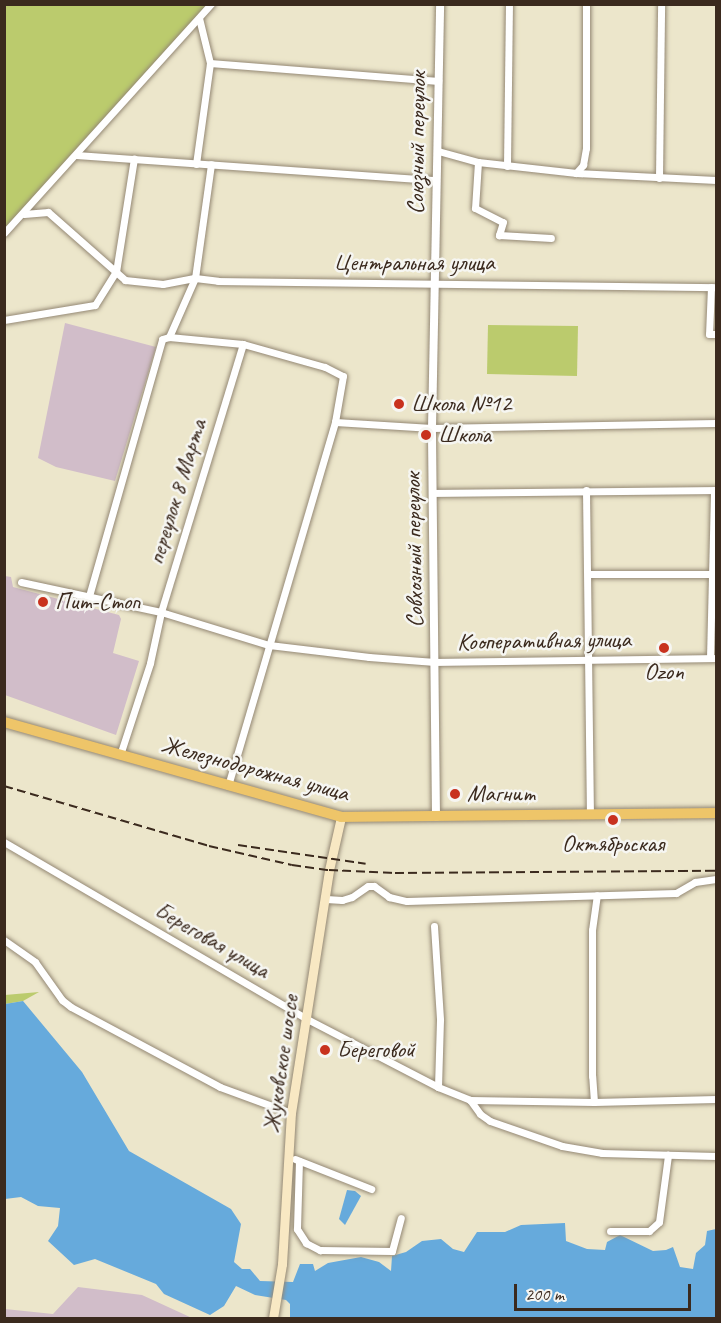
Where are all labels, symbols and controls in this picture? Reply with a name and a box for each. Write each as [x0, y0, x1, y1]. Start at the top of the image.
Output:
street label: Союзный переулок [401, 71, 433, 215]
street label: Центральная улица [333, 249, 495, 277]
place label: Школа №12 [411, 390, 511, 418]
marker: Школа №12 [392, 397, 406, 411]
street label: переулок 8 Марта [141, 416, 213, 568]
place label: Школа [438, 421, 491, 449]
marker: Школа [419, 428, 433, 442]
street label: Совхозный переулок [398, 472, 430, 628]
place label: Пит-Стоп [55, 588, 140, 616]
marker: Пит-Стоп [36, 595, 50, 609]
street label: Кооперативная улица [456, 625, 632, 657]
marker: Ozon [657, 641, 671, 655]
place label: Ozon [644, 658, 684, 686]
street label: Железнодорожная улица [157, 730, 353, 808]
place label: Магнит [467, 780, 535, 808]
marker: Магнит [448, 787, 462, 801]
marker: Октябрьская [606, 813, 620, 827]
place label: Октябрьская [562, 830, 664, 858]
street label: Береговая улица [149, 895, 275, 985]
street label: Жуковское шоссе [257, 993, 305, 1135]
place label: Береговой [337, 1036, 415, 1064]
marker: Береговой [318, 1043, 332, 1057]
scale bar [517, 1272, 694, 1310]
text: 200 m [525, 1283, 564, 1305]

